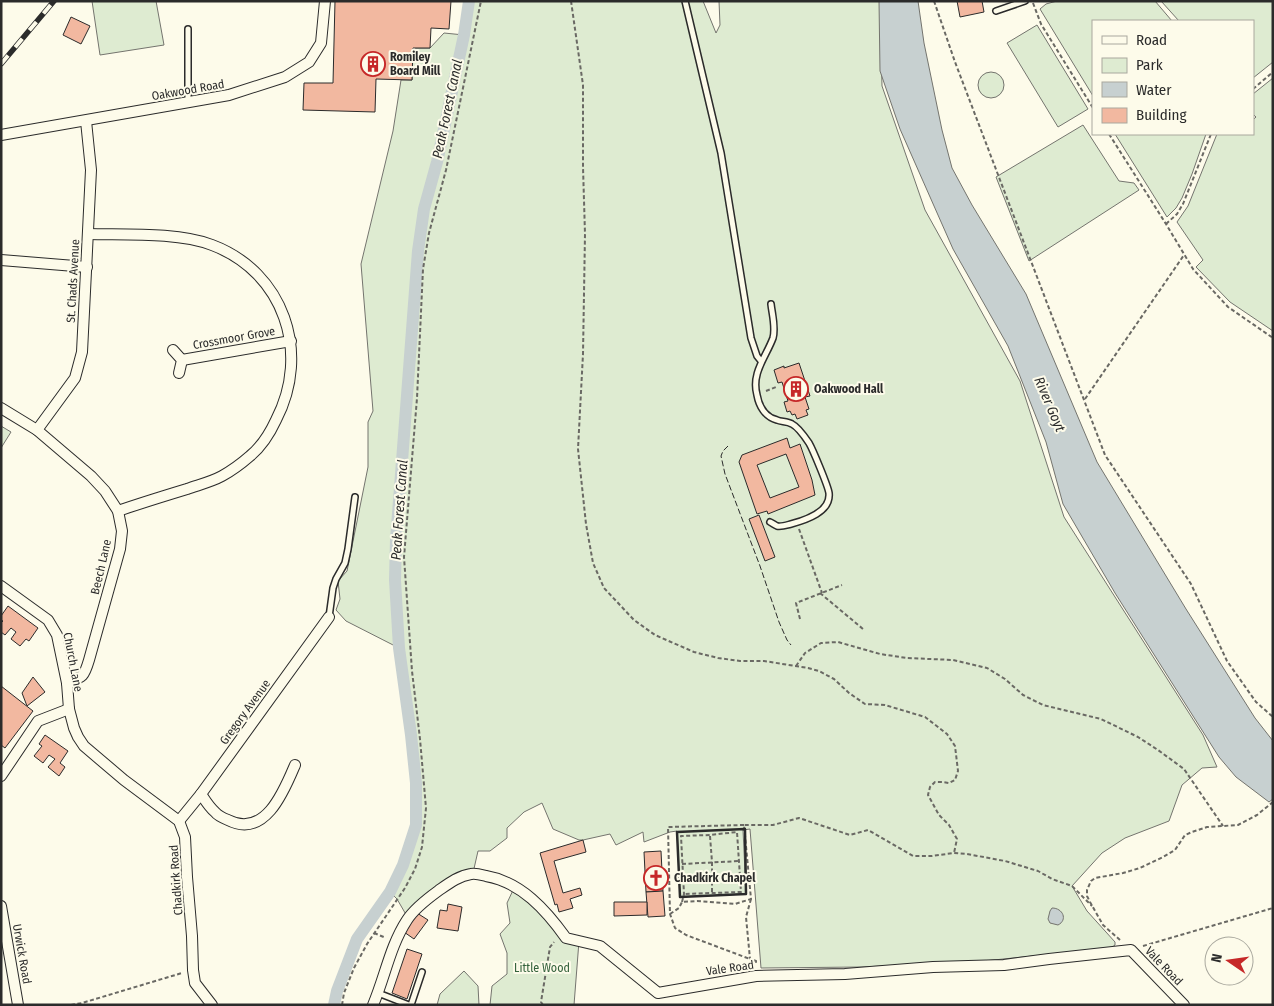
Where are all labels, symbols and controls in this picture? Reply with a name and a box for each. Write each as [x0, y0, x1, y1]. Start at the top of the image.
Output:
legend [1092, 20, 1254, 135]
text: Road [1136, 31, 1167, 49]
place label: Romiley Board Mill [390, 50, 441, 78]
building icon: Romiley Board Mill [360, 51, 386, 77]
text: Park [1136, 56, 1163, 74]
water label: Peak Forest Canal [429, 58, 466, 160]
street label: Oakwood Road [151, 77, 225, 103]
text: Water [1136, 81, 1172, 99]
text: Building [1136, 106, 1187, 124]
street label: St. Chads Avenue [64, 239, 82, 323]
street label: Crossmoor Grove [192, 324, 276, 352]
water label: River Goyt [1030, 374, 1069, 435]
building icon: Oakwood Hall [783, 376, 809, 402]
place label: Oakwood Hall [814, 382, 884, 396]
water label: Peak Forest Canal [388, 459, 412, 561]
street label: Beech Lane [88, 538, 114, 596]
street label: Church Lane [60, 631, 86, 693]
street label: Gregory Avenue [217, 677, 273, 747]
street label: Chadkirk Road [167, 844, 185, 916]
church icon: Chadkirk Chapel [643, 865, 669, 891]
place label: Chadkirk Chapel [674, 871, 756, 885]
street label: Urwick Road [10, 923, 34, 985]
north arrow [1204, 936, 1254, 986]
street label: Vale Road [1142, 944, 1186, 988]
text: N [1208, 952, 1226, 964]
street label: Vale Road [705, 958, 755, 978]
park label: Little Wood [514, 961, 570, 975]

